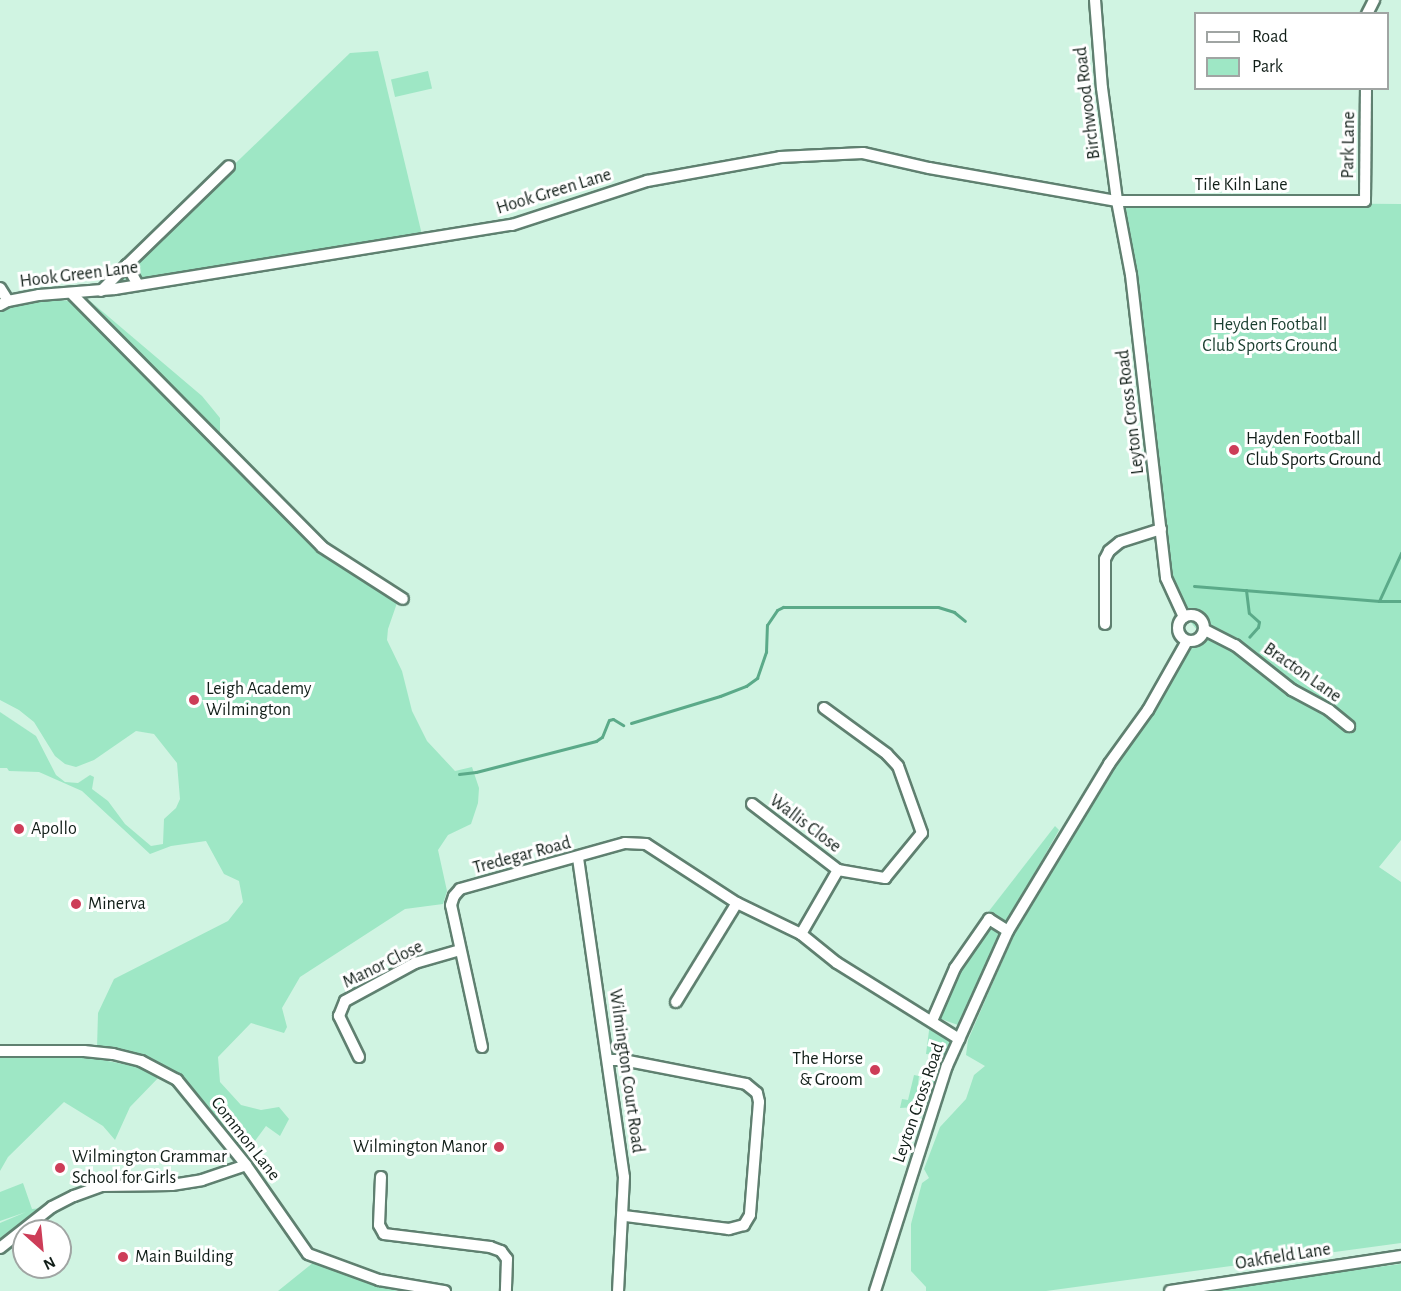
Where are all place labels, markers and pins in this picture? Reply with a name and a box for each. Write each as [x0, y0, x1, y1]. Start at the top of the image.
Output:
place label: Hayden Football Club Sports Ground [1246, 429, 1381, 472]
marker: Hayden Football Club Sports Ground [1227, 443, 1241, 457]
place label: Leigh Academy Wilmington [206, 679, 311, 722]
marker: Leigh Academy Wilmington [187, 693, 201, 707]
place label: Apollo [31, 818, 77, 840]
marker: Apollo [12, 822, 26, 836]
place label: Minerva [88, 893, 146, 915]
marker: Minerva [69, 897, 83, 911]
place label: The Horse & Groom [792, 1049, 863, 1092]
marker: The Horse & Groom [868, 1063, 882, 1077]
place label: Wilmington Manor [353, 1136, 487, 1158]
marker: Wilmington Manor [492, 1140, 506, 1154]
place label: Wilmington Grammar School for Girls [72, 1147, 227, 1190]
marker: Wilmington Grammar School for Girls [53, 1161, 67, 1175]
place label: Main Building [135, 1246, 233, 1268]
marker: Main Building [116, 1250, 130, 1264]

